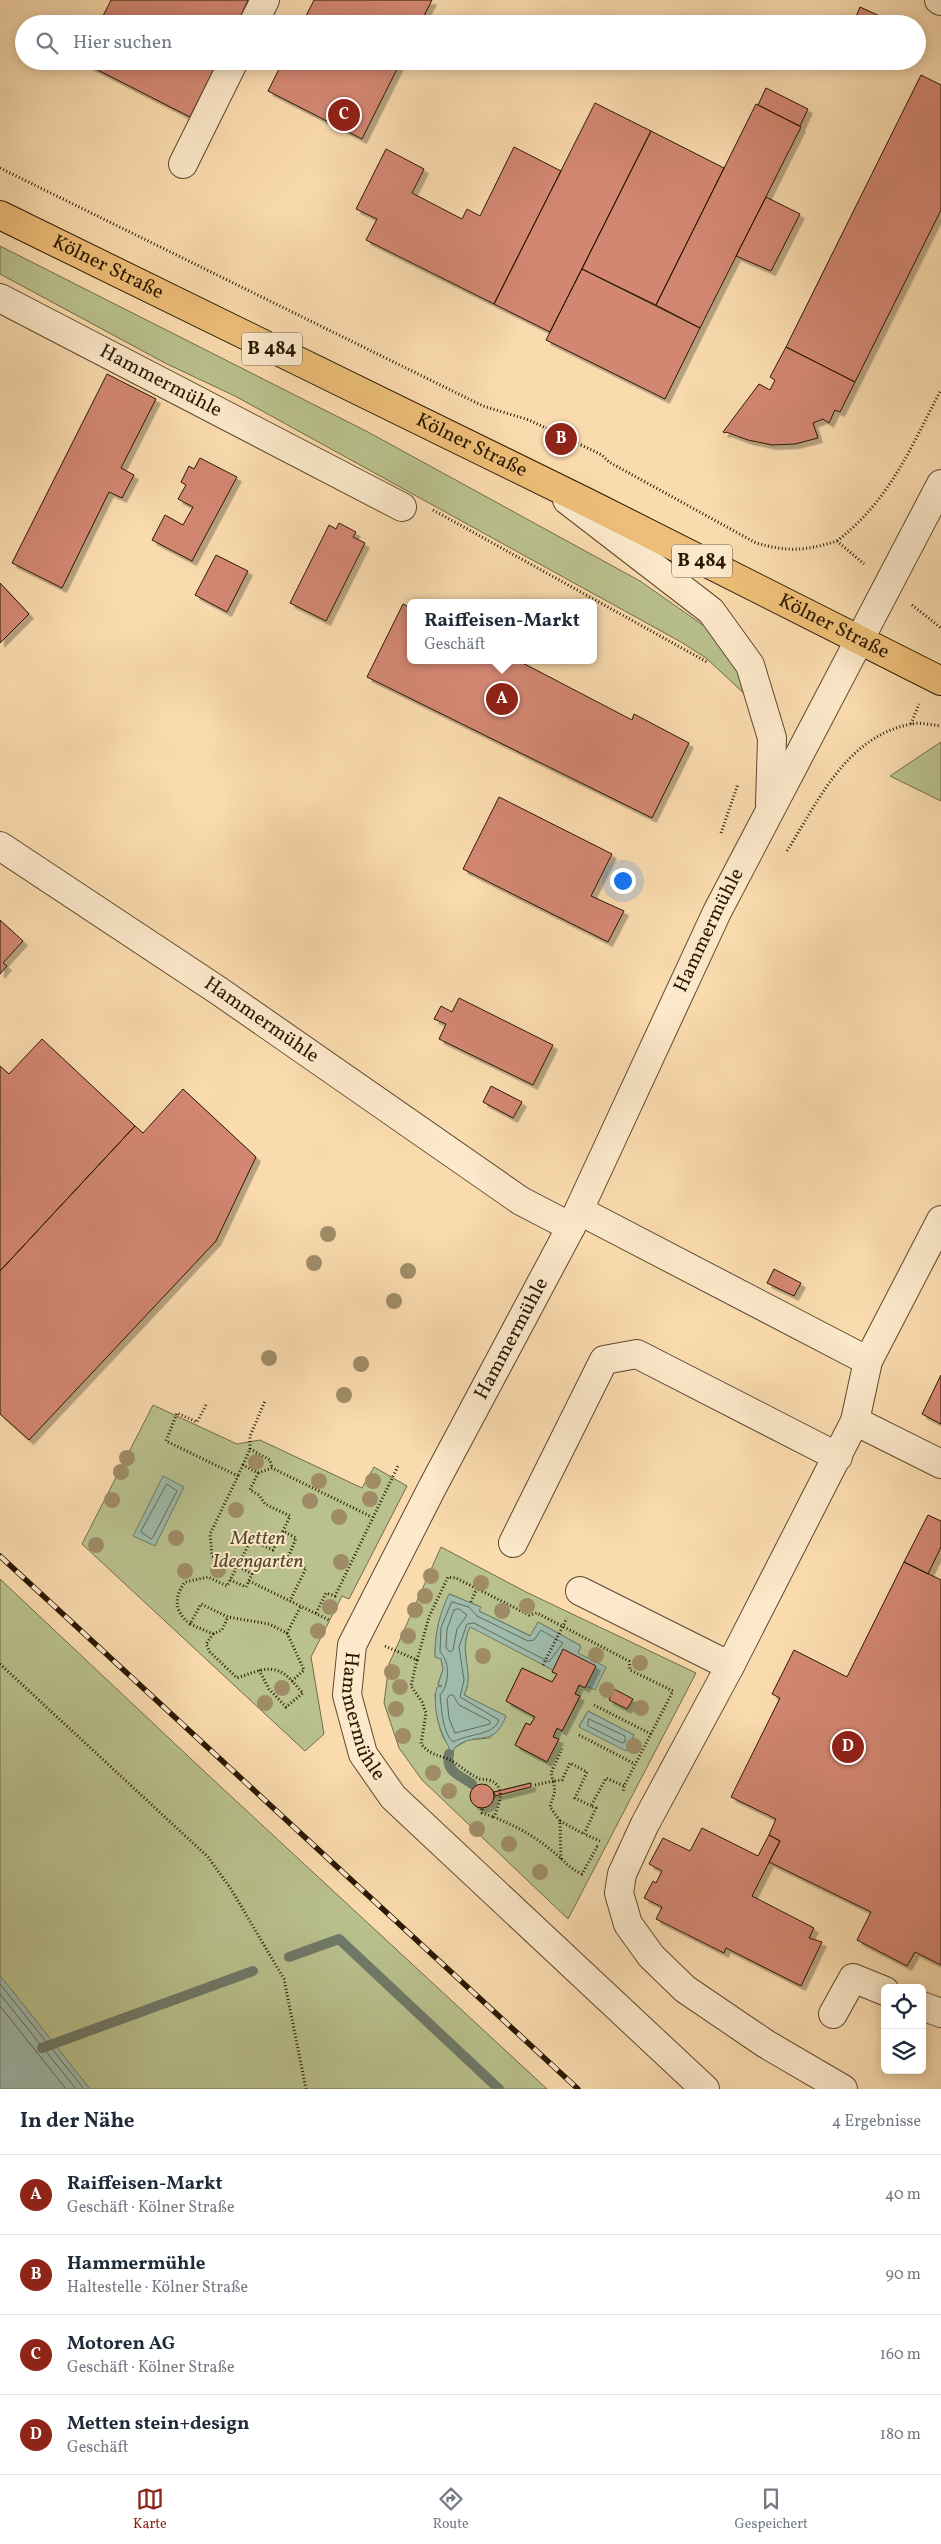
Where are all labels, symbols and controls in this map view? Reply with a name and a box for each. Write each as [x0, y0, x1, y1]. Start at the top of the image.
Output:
search box [15, 15, 926, 70]
icon: search [33, 29, 61, 57]
text: Hier suchen [73, 30, 172, 56]
pin: C [328, 96, 360, 134]
street label: Kölner Straße [47, 229, 168, 307]
road number: B 484 [242, 332, 302, 366]
street label: Hammermühle [94, 338, 227, 425]
street label: Kölner Straße [411, 407, 532, 485]
pin: B [545, 420, 577, 458]
road number: B 484 [672, 544, 732, 578]
street label: Kölner Straße [773, 587, 894, 667]
popup [407, 599, 597, 664]
text: Raiffeisen-Markt [424, 608, 580, 634]
text: Geschäft [424, 634, 486, 656]
pin: A [486, 680, 518, 718]
street label: Hammermühle [668, 864, 751, 997]
your location [610, 868, 636, 894]
street label: Hammermühle [198, 970, 324, 1070]
street label: Hammermühle [468, 1273, 556, 1405]
park label: Metten Ideengarten [212, 1525, 304, 1576]
street label: Hammermühle [333, 1650, 392, 1787]
pin: D [832, 1728, 864, 1766]
map controls [881, 1984, 926, 2074]
button: locate [881, 1984, 926, 2029]
button: layers [881, 2029, 926, 2074]
text: In der Nähe [20, 2107, 135, 2136]
text: 4 Ergebnisse [832, 2111, 921, 2133]
text: Raiffeisen-Markt [67, 2171, 223, 2197]
text: A [30, 2184, 42, 2206]
text: 40 m [885, 2184, 921, 2206]
text: Geschäft · Kölner Straße [67, 2197, 235, 2219]
text: Hammermühle [67, 2251, 206, 2277]
text: B [31, 2264, 41, 2286]
text: 90 m [885, 2264, 921, 2286]
text: Haltestelle · Kölner Straße [67, 2277, 248, 2299]
text: Motoren AG [67, 2331, 175, 2357]
text: C [31, 2344, 41, 2366]
text: 160 m [880, 2344, 921, 2366]
text: Geschäft · Kölner Straße [67, 2357, 235, 2379]
text: Metten stein+design [67, 2411, 249, 2437]
text: D [30, 2424, 42, 2446]
text: 180 m [880, 2424, 921, 2446]
text: Geschäft [67, 2437, 128, 2459]
tab: Karte [133, 2485, 167, 2534]
tab: Route [433, 2485, 469, 2534]
tab: Gespeichert [735, 2485, 808, 2534]

